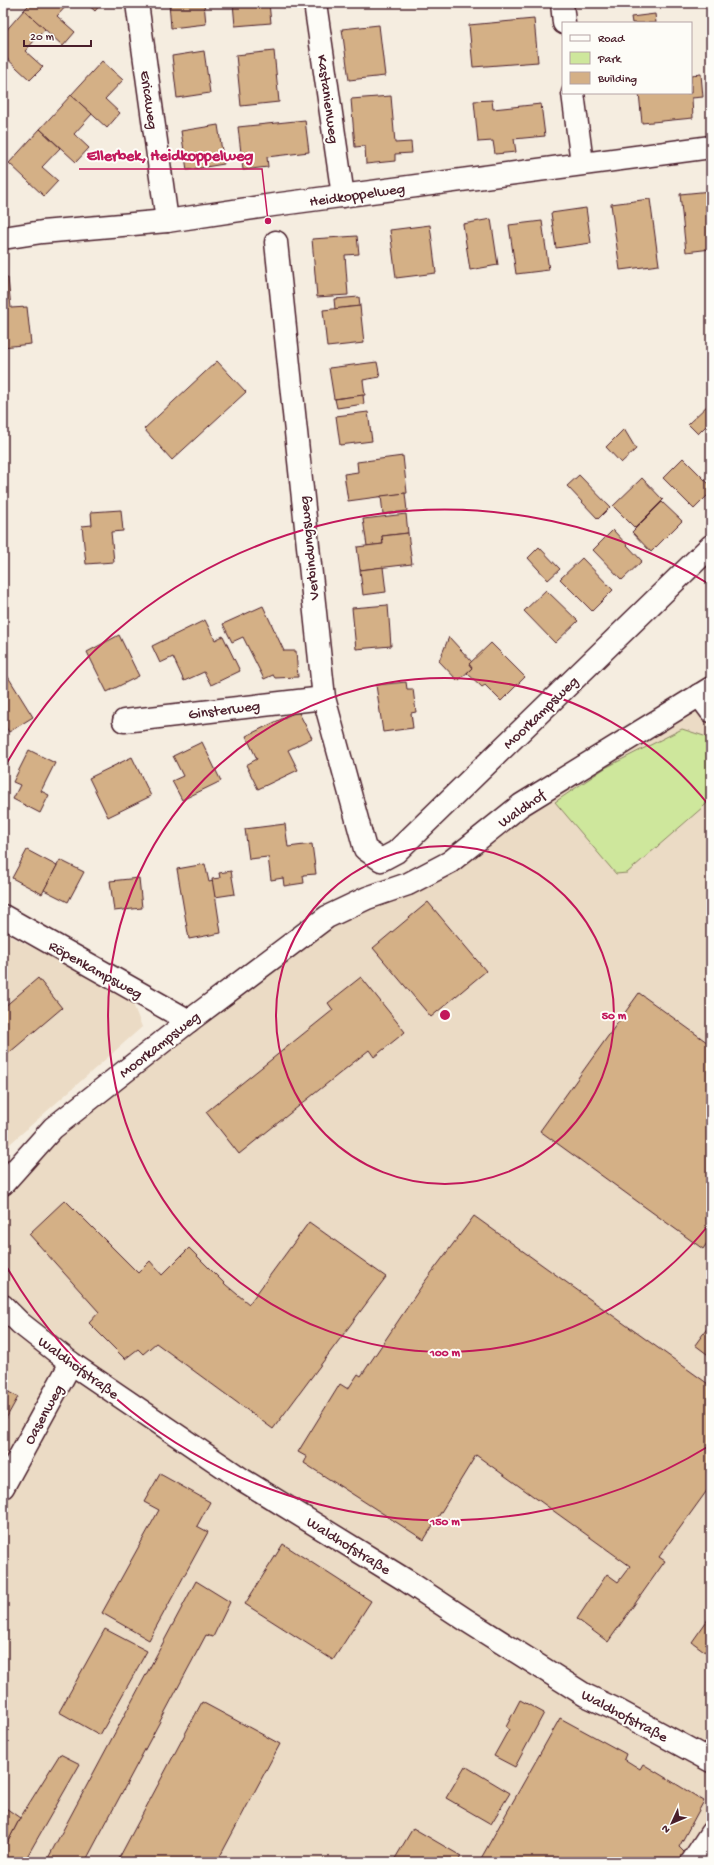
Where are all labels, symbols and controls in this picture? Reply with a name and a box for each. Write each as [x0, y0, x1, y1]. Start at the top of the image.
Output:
scale bar [24, 22, 91, 48]
legend [562, 22, 692, 94]
text: 20 m [30, 31, 55, 45]
text: Road [598, 33, 625, 47]
text: Park [597, 53, 623, 67]
street label: Kastanienweg [312, 54, 342, 145]
street label: Ericaweg [135, 70, 161, 131]
text: Building [597, 73, 637, 87]
callout: Ellerbek, Heidkoppelweg [79, 141, 262, 169]
text: Ellerbek, Heidkoppelweg [87, 148, 253, 167]
street label: Heidkoppelweg [308, 180, 406, 212]
street label: Verbindungsweg [296, 495, 325, 602]
street label: Moorkampsweg [500, 673, 583, 754]
street label: Ginsterweg [187, 698, 261, 724]
street label: Waldhof [495, 786, 550, 832]
street label: Röpenkampsweg [45, 938, 145, 1004]
street label: Moorkampsweg [116, 1008, 204, 1083]
centre of rings [438, 1008, 452, 1022]
text: 50 m [602, 1010, 627, 1024]
street label: Waldhofstraße [34, 1333, 122, 1404]
text: 100 m [429, 1347, 460, 1361]
street label: Oasenweg [21, 1382, 69, 1448]
street label: Waldhofstraße [303, 1514, 394, 1580]
text: 150 m [429, 1516, 460, 1530]
street label: Waldhofstraße [578, 1686, 671, 1747]
north arrow [652, 1803, 692, 1843]
text: N [659, 1822, 673, 1835]

